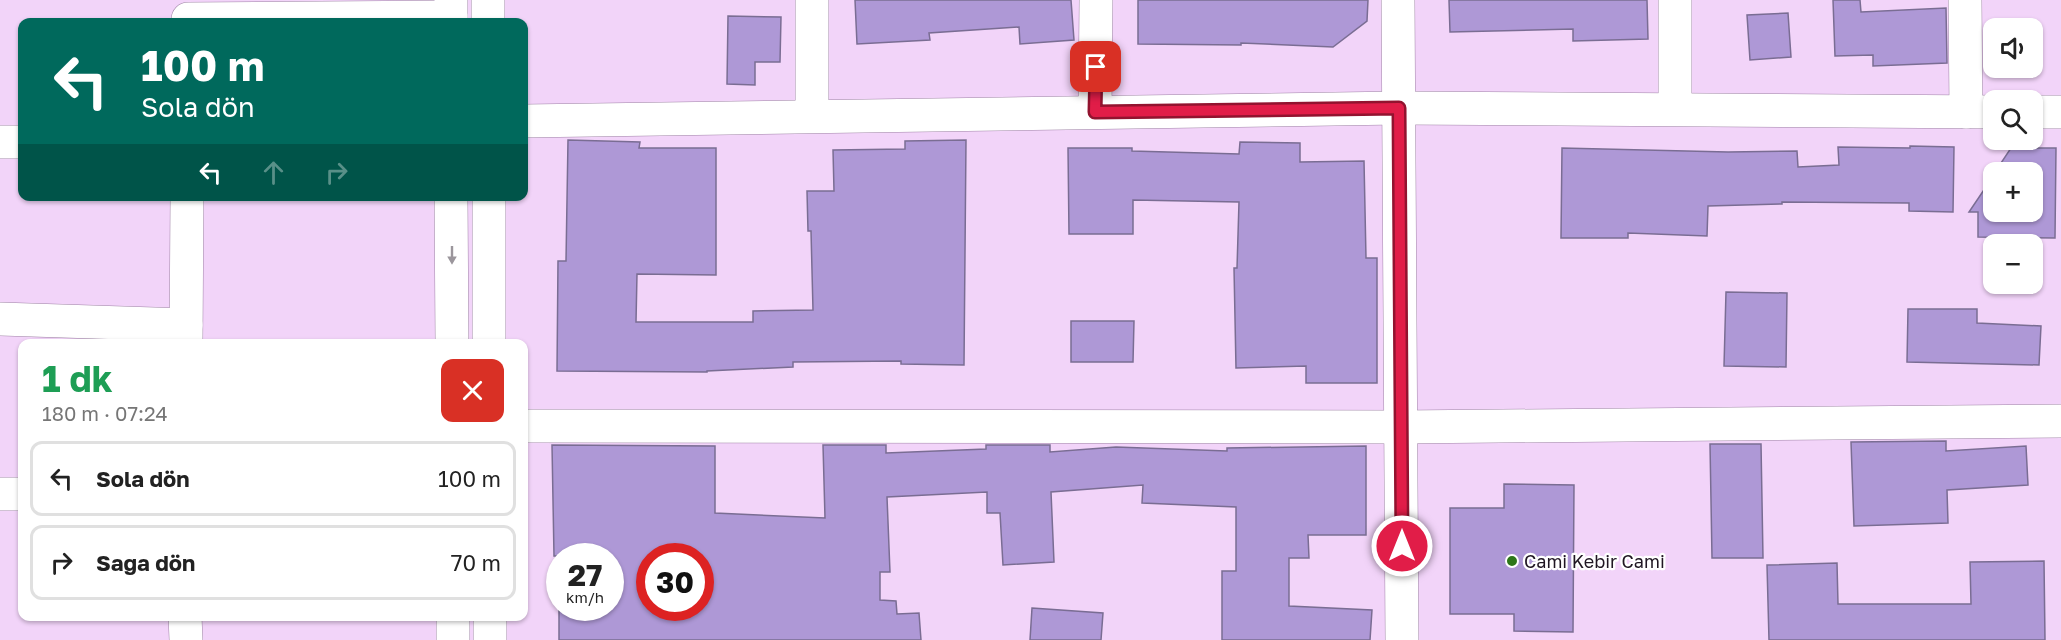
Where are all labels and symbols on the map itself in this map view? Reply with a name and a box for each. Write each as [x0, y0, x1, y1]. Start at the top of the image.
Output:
pin [1070, 41, 1121, 92]
one-way arrow [447, 245, 456, 264]
position arrow [1370, 514, 1434, 578]
speed limit sign: 30 [636, 543, 714, 621]
place label: Cami Kebir Cami [1524, 550, 1665, 572]
marker: Cami Kebir Cami [1505, 554, 1519, 568]

